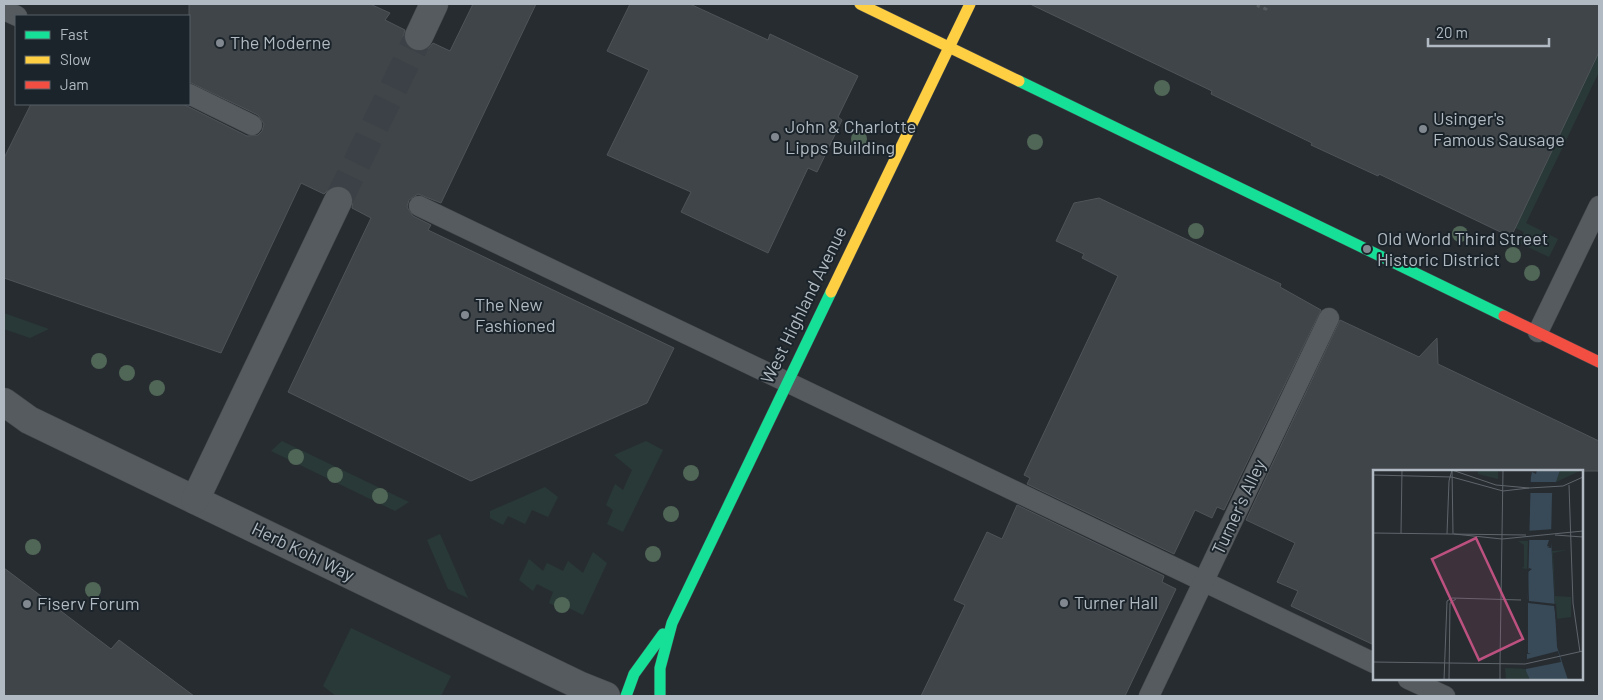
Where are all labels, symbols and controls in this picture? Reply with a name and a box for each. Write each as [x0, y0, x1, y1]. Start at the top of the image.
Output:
legend [15, 15, 190, 105]
scale bar [1428, 15, 1549, 47]
text: 20 m [1436, 23, 1468, 41]
text: Fast [60, 25, 88, 43]
place label: The Moderne [230, 31, 331, 53]
marker: The Moderne [214, 37, 226, 49]
text: Slow [60, 50, 91, 68]
text: Jam [60, 75, 89, 93]
place label: Usinger's Famous Sausage [1433, 107, 1565, 150]
place label: John & Charlotte Lipps Building [785, 115, 916, 158]
marker: Usinger's Famous Sausage [1417, 123, 1429, 135]
marker: John & Charlotte Lipps Building [769, 131, 781, 143]
street label: West Highland Avenue [755, 222, 851, 387]
place label: Old World Third Street Historic District [1377, 227, 1548, 270]
marker: Old World Third Street Historic District [1361, 243, 1373, 255]
place label: The New Fashioned [475, 293, 556, 336]
marker: The New Fashioned [459, 309, 471, 321]
street label: Turner's Alley [1206, 455, 1270, 558]
inset map [1373, 470, 1583, 680]
street label: Herb Kohl Way [248, 517, 358, 585]
place label: Turner Hall [1074, 591, 1158, 613]
place label: Fiserv Forum [37, 592, 140, 614]
marker: Turner Hall [1058, 597, 1070, 609]
marker: Fiserv Forum [21, 598, 33, 610]

